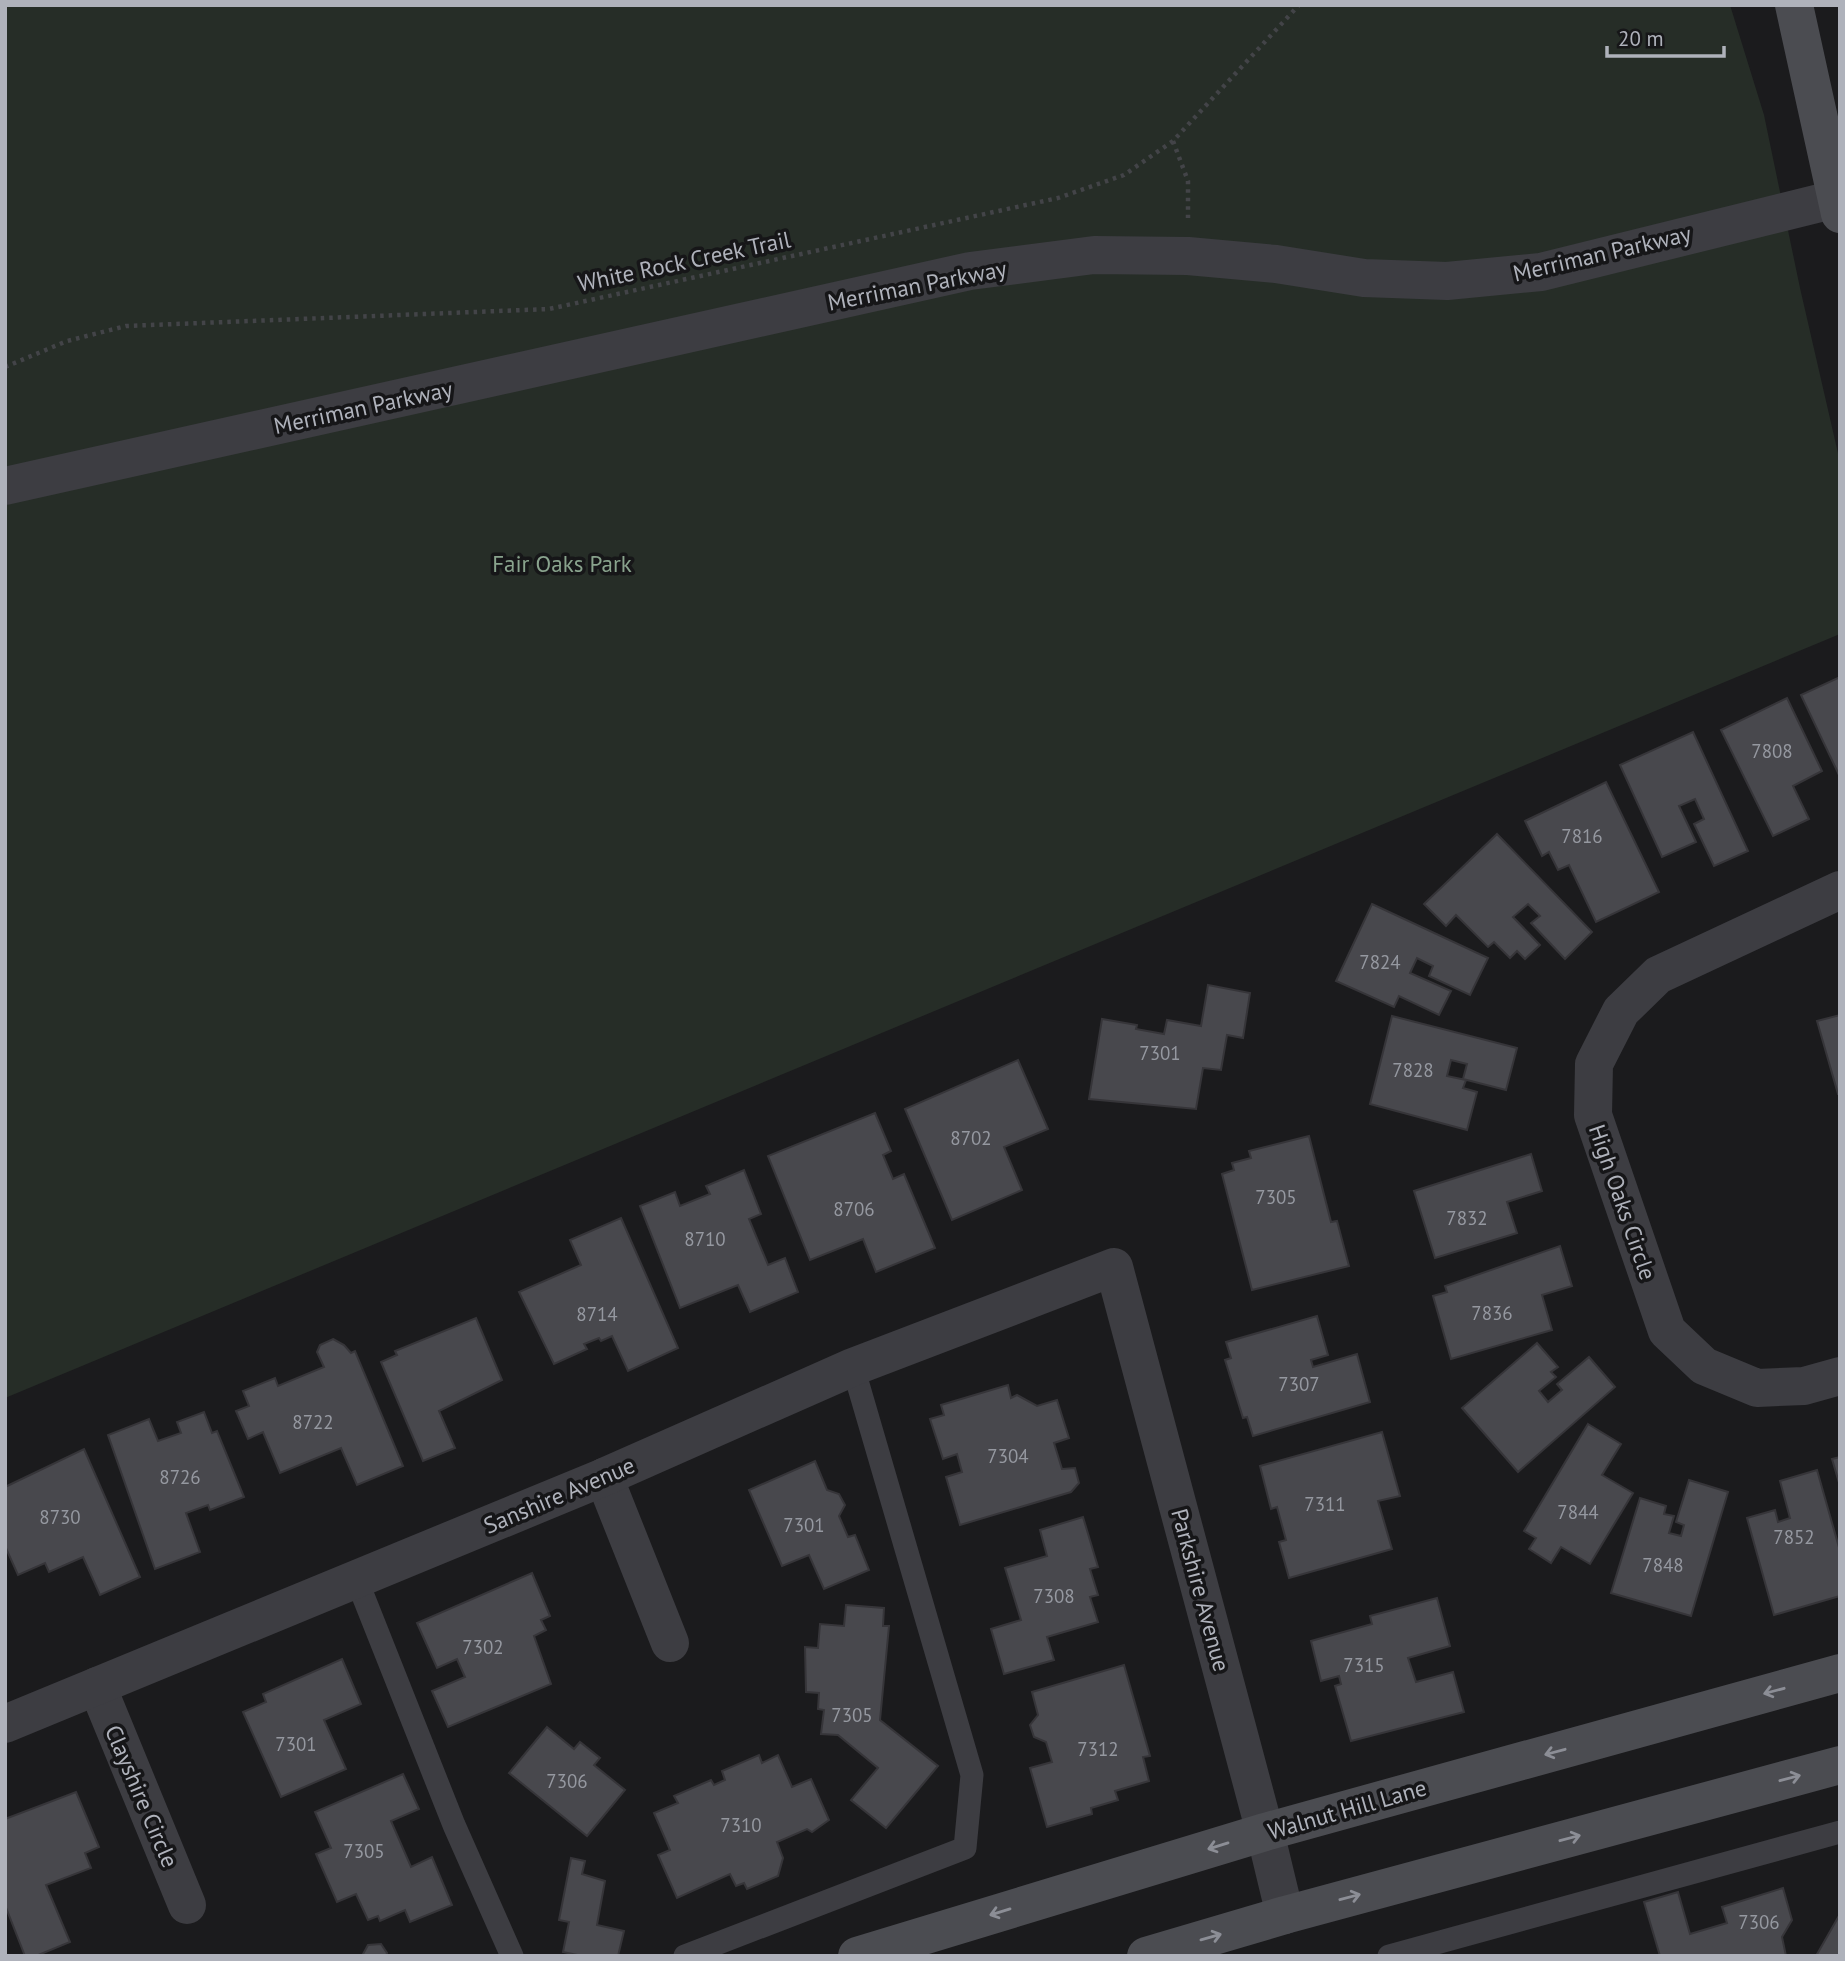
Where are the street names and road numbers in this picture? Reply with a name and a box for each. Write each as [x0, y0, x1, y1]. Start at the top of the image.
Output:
street label: Merriman Parkway [1510, 218, 1694, 288]
street label: White Rock Creek Trail [575, 224, 793, 298]
street label: Merriman Parkway [825, 253, 1009, 317]
street label: Merriman Parkway [271, 374, 455, 440]
street label: High Oaks Circle [1583, 1120, 1663, 1284]
street label: Sanshire Avenue [479, 1450, 639, 1540]
street label: Parkshire Avenue [1165, 1505, 1237, 1675]
street label: Clayshire Circle [99, 1720, 185, 1872]
street label: Walnut Hill Lane [1264, 1773, 1430, 1845]

